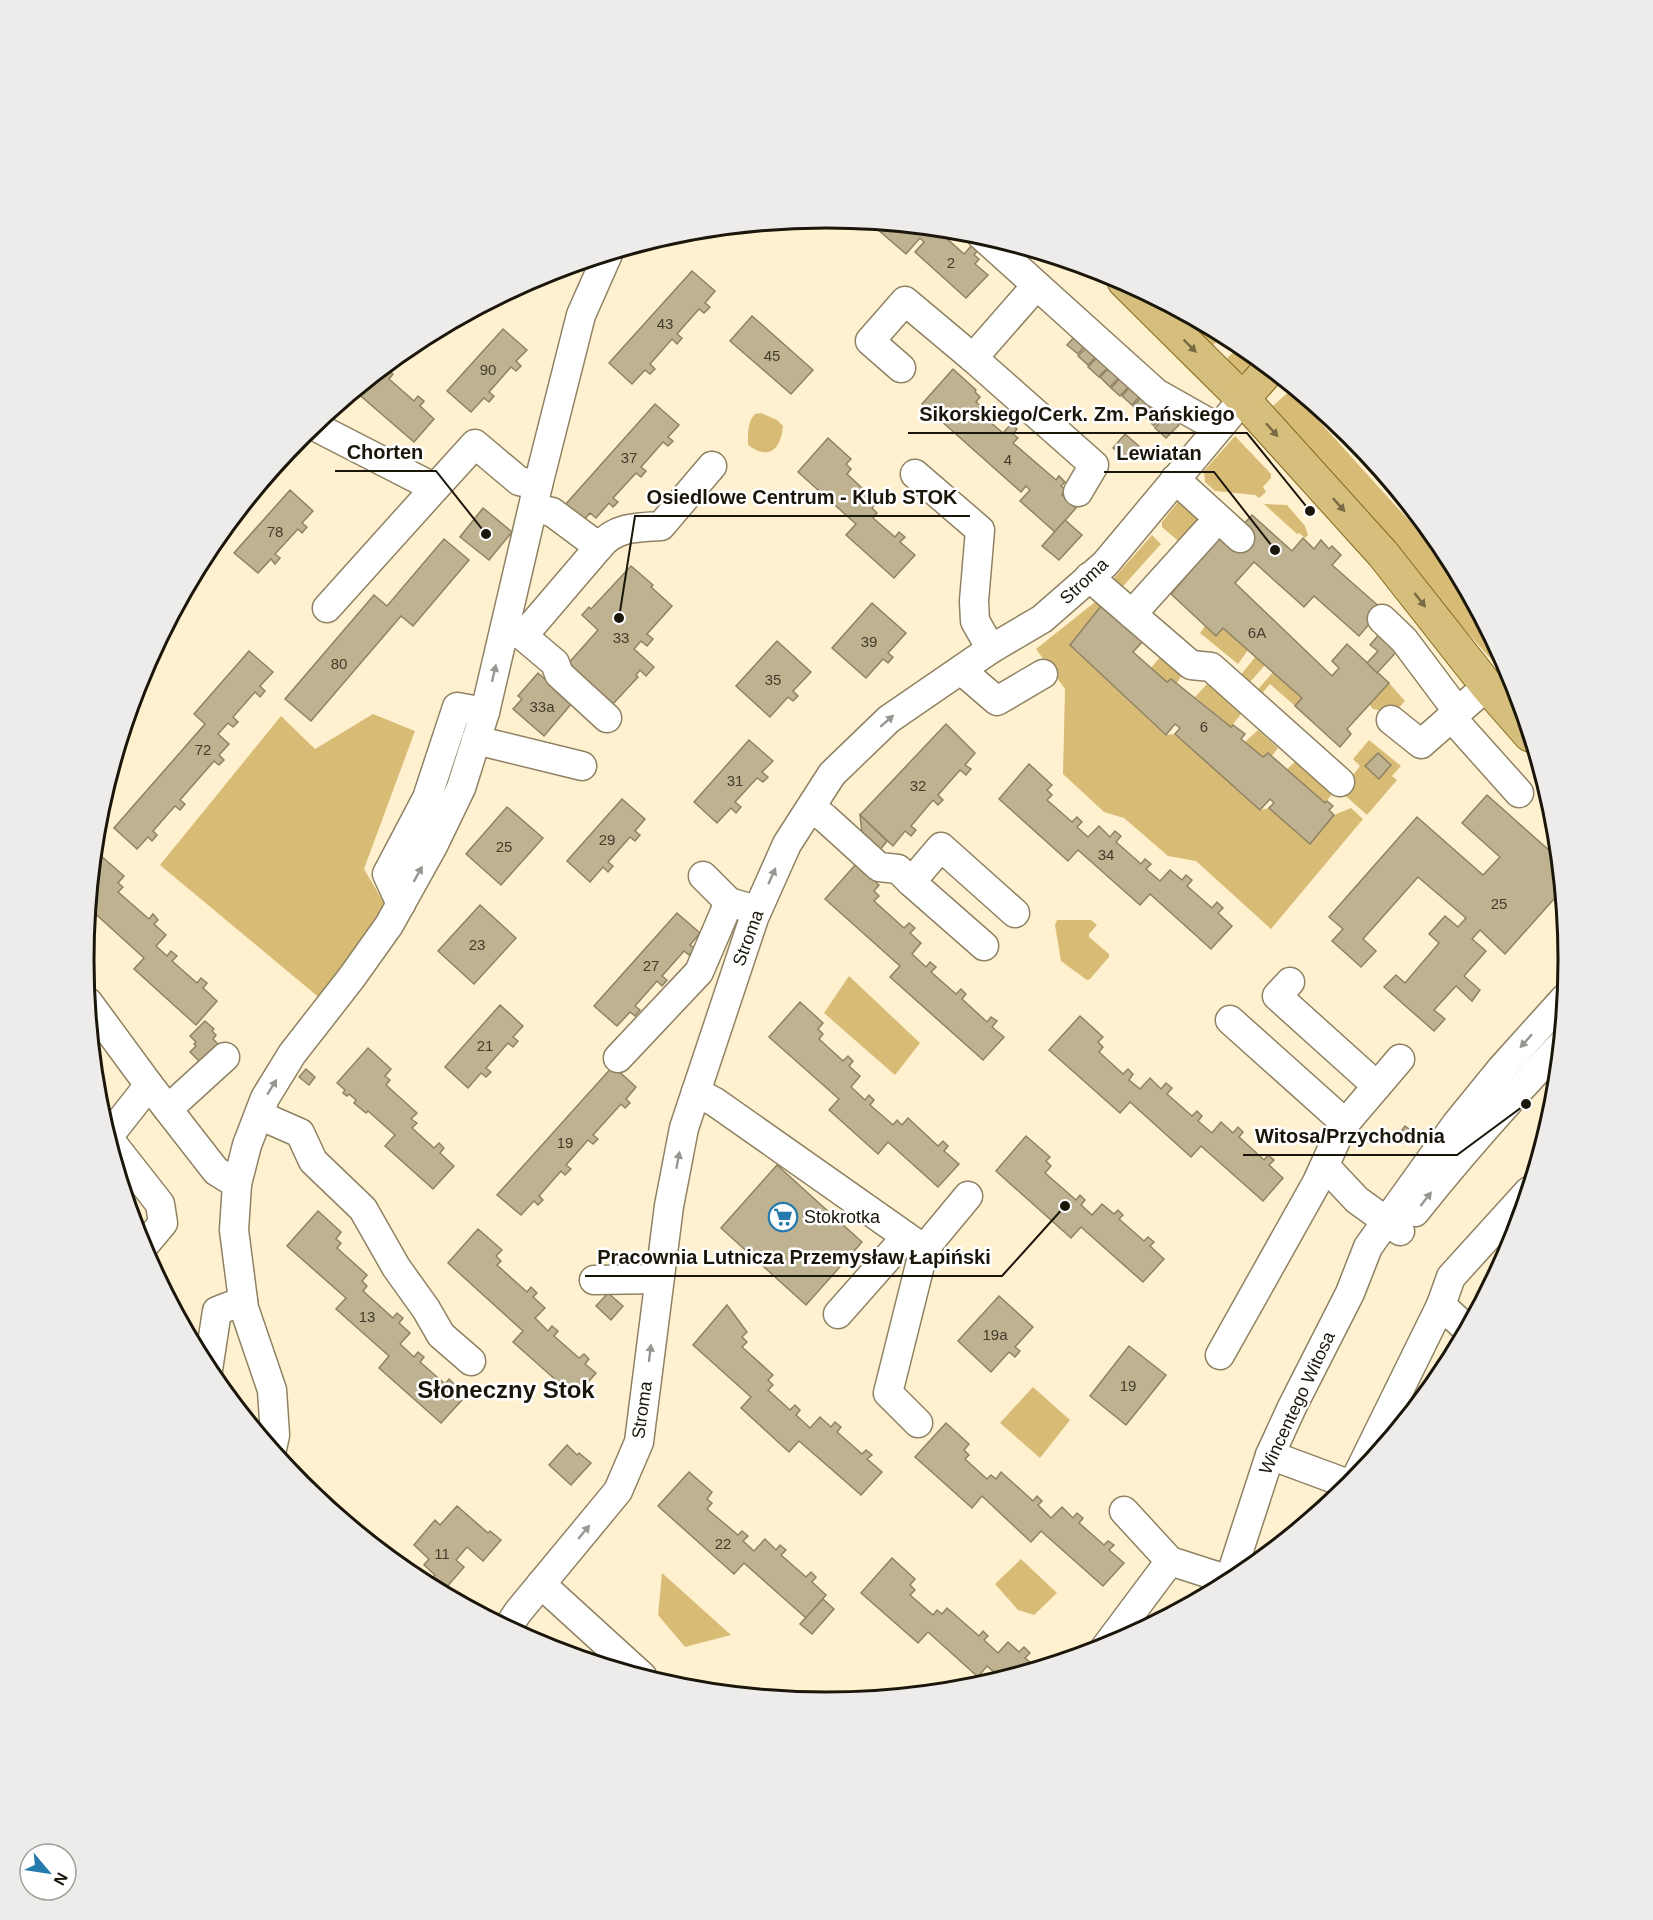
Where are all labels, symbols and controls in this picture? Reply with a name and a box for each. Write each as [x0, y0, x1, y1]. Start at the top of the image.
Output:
house number: 2 [947, 254, 955, 271]
house number: 43 [657, 315, 673, 332]
one-way arrow [1182, 339, 1197, 353]
house number: 45 [764, 347, 780, 364]
house number: 90 [480, 361, 496, 378]
callout: Sikorskiego/Cerk. Zm. Pańskiego [908, 395, 1247, 433]
text: Sikorskiego/Cerk. Zm. Pańskiego [919, 403, 1235, 425]
one-way arrow [1265, 423, 1279, 438]
callout: Chorten [335, 433, 436, 471]
callout: Lewiatan [1104, 434, 1214, 472]
text: Chorten [347, 441, 423, 463]
text: Lewiatan [1116, 442, 1202, 464]
house number: 37 [621, 449, 637, 466]
house number: 4 [1004, 451, 1012, 468]
callout: Osiedlowe Centrum - Klub STOK [635, 478, 970, 516]
text: Osiedlowe Centrum - Klub STOK [647, 486, 958, 508]
one-way arrow [1332, 497, 1345, 512]
house number: 78 [267, 523, 283, 540]
street label: Stroma [1056, 553, 1113, 608]
one-way arrow [1413, 592, 1426, 608]
house number: 6A [1248, 624, 1266, 641]
house number: 33 [613, 629, 629, 646]
house number: 39 [861, 633, 877, 650]
house number: 80 [331, 655, 347, 672]
one-way arrow [490, 663, 499, 682]
house number: 35 [765, 671, 781, 688]
house number: 33a [529, 698, 555, 715]
one-way arrow [879, 715, 894, 728]
house number: 6 [1200, 718, 1208, 735]
house number: 72 [195, 741, 211, 758]
house number: 31 [727, 772, 743, 789]
house number: 32 [910, 777, 926, 794]
house number: 29 [599, 831, 615, 848]
house number: 25 [496, 838, 512, 855]
house number: 34 [1098, 846, 1114, 863]
one-way arrow [412, 866, 423, 882]
one-way arrow [768, 867, 778, 885]
house number: 25 [1491, 895, 1507, 912]
street label: Stroma [729, 906, 768, 969]
house number: 23 [469, 936, 485, 953]
house number: 27 [643, 957, 659, 974]
one-way arrow [1519, 1034, 1533, 1049]
house number: 21 [477, 1037, 493, 1054]
one-way arrow [267, 1078, 278, 1095]
callout: Witosa/Przychodnia [1243, 1117, 1457, 1155]
text: Witosa/Przychodnia [1255, 1125, 1446, 1147]
house number: 19 [557, 1134, 573, 1151]
one-way arrow [674, 1151, 683, 1170]
one-way arrow [1419, 1191, 1431, 1206]
supermarket icon: Stokrotka [767, 1201, 799, 1233]
place label: Stokrotka [804, 1207, 881, 1227]
callout: Pracownia Lutnicza Przemysław Łapiński [585, 1238, 1002, 1276]
text: Pracownia Lutnicza Przemysław Łapiński [597, 1246, 991, 1268]
house number: 13 [359, 1308, 375, 1325]
house number: 19a [982, 1326, 1008, 1343]
street label: Wincentego Witosa [1255, 1328, 1339, 1478]
one-way arrow [645, 1344, 654, 1363]
district label: Słoneczny Stok [417, 1376, 595, 1403]
house number: 19 [1120, 1377, 1136, 1394]
street label: Stroma [628, 1379, 656, 1440]
one-way arrow [577, 1524, 590, 1540]
house number: 22 [715, 1535, 731, 1552]
house number: 11 [434, 1545, 450, 1562]
north arrow [18, 1842, 78, 1902]
text: N [50, 1870, 71, 1888]

